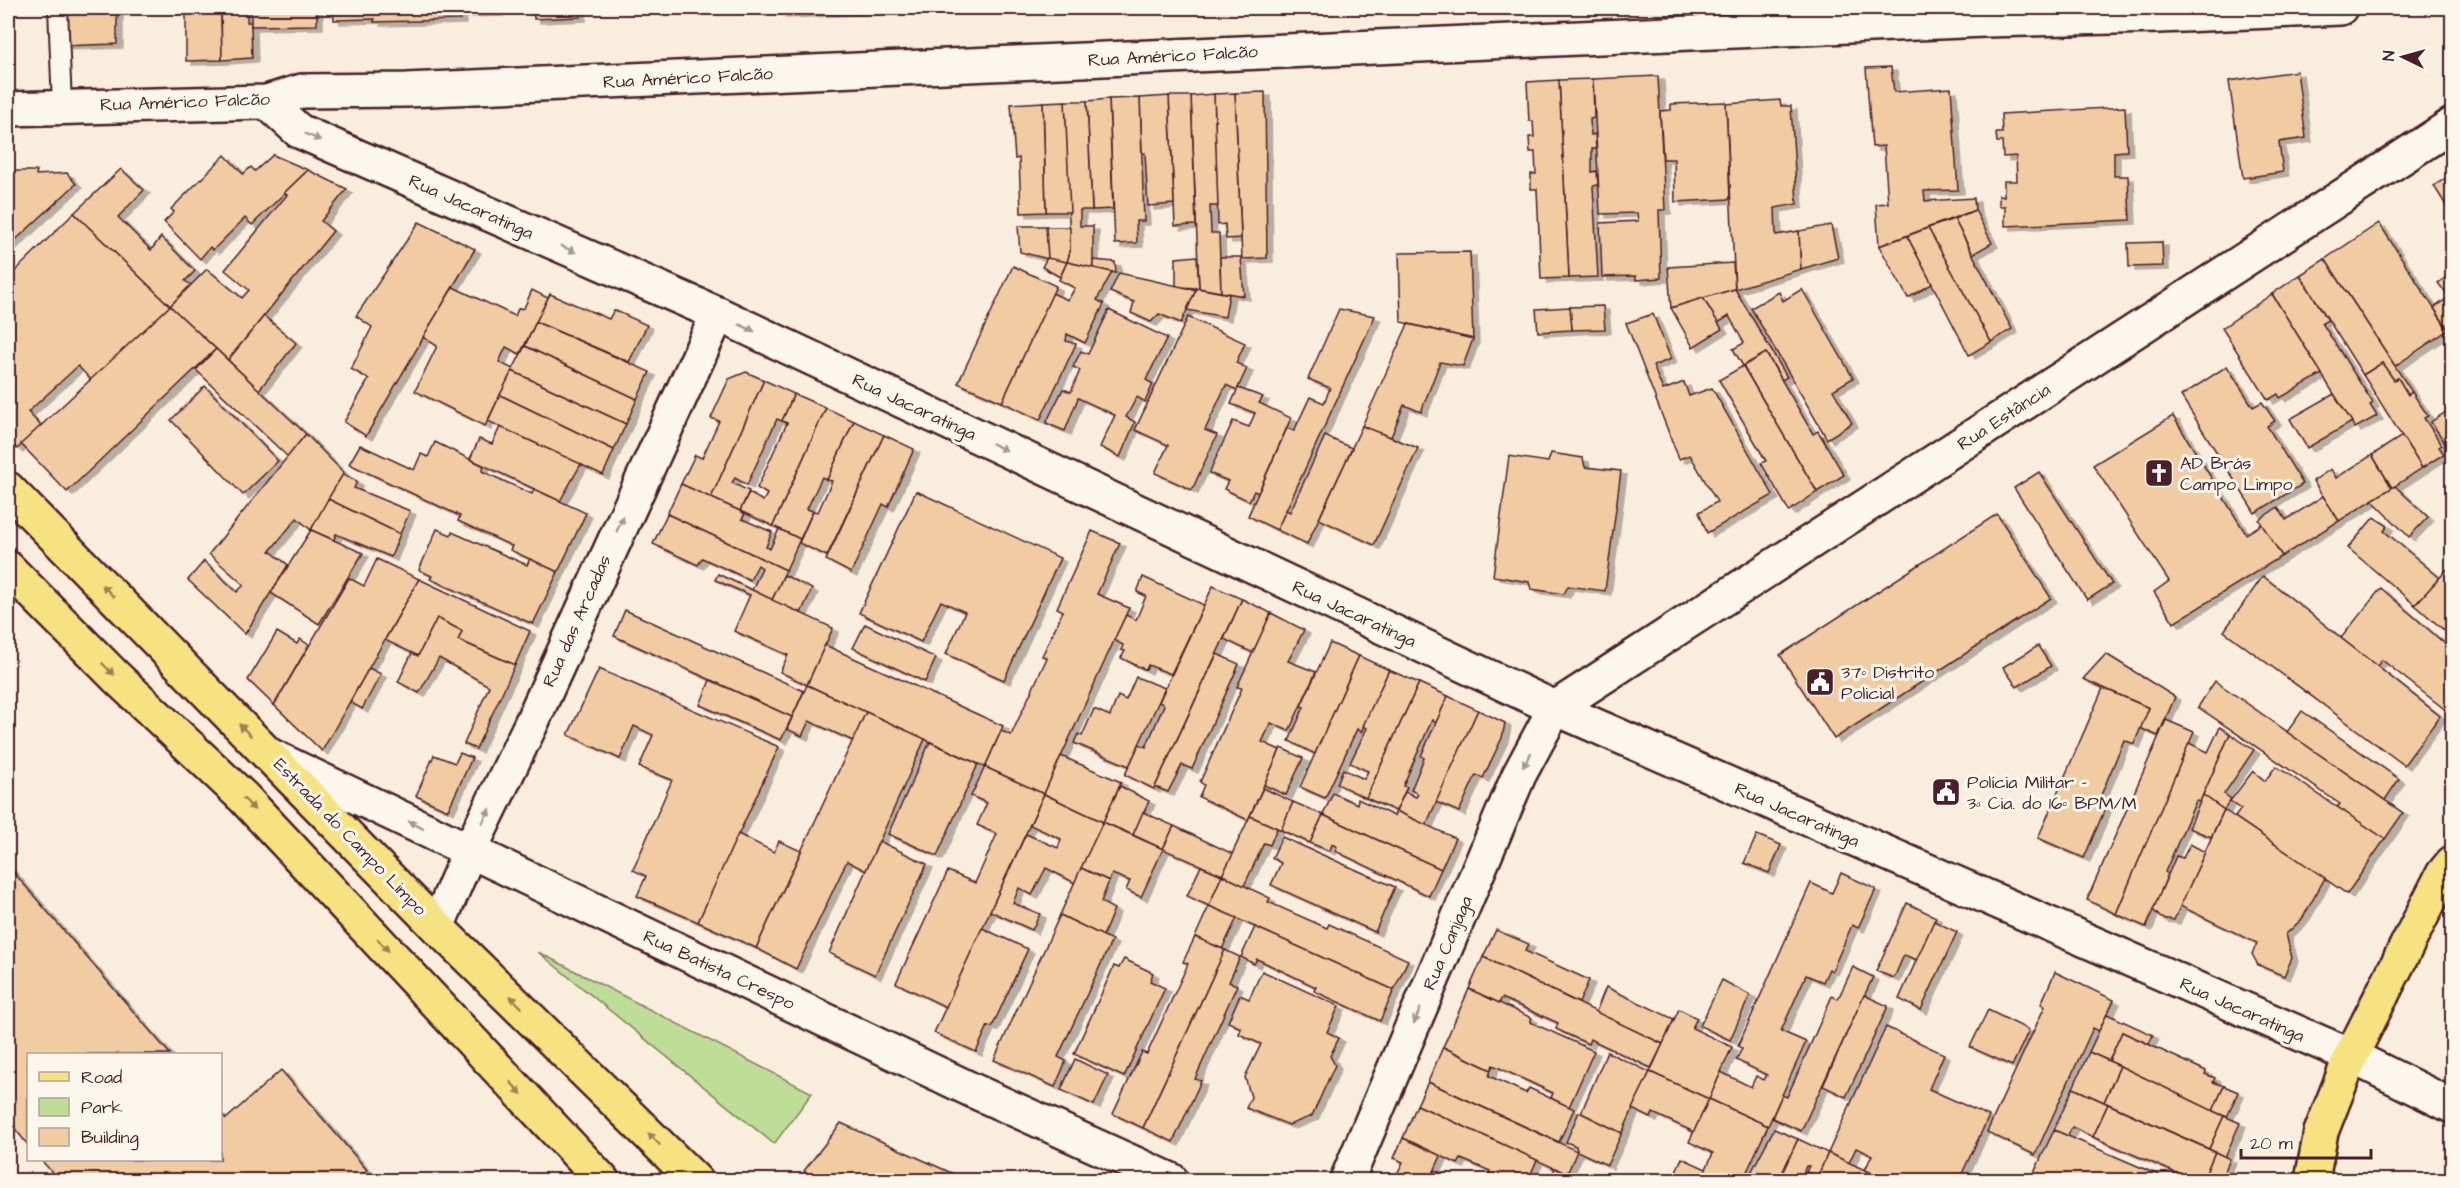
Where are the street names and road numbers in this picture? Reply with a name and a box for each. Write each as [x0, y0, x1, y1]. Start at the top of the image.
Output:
street label: Rua Américo Falcão [1087, 39, 1259, 73]
street label: Rua Américo Falcão [602, 61, 774, 95]
street label: Rua Américo Falcão [100, 87, 270, 117]
street label: Rua Jacaratinga [404, 168, 537, 247]
street label: Rua Jacaratinga [848, 367, 980, 448]
street label: Rua Estância [1952, 377, 2056, 457]
street label: Rua das Arcadas [537, 551, 617, 691]
street label: Rua Jacaratinga [1288, 574, 1420, 655]
street label: Estrada do Campo Limpo [268, 752, 432, 922]
street label: Rua Jacaratinga [1730, 776, 1863, 855]
street label: Rua Canjaga [1417, 892, 1480, 994]
street label: Rua Batista Crespo [639, 924, 799, 1016]
street label: Rua Jacaratinga [2175, 971, 2308, 1050]

